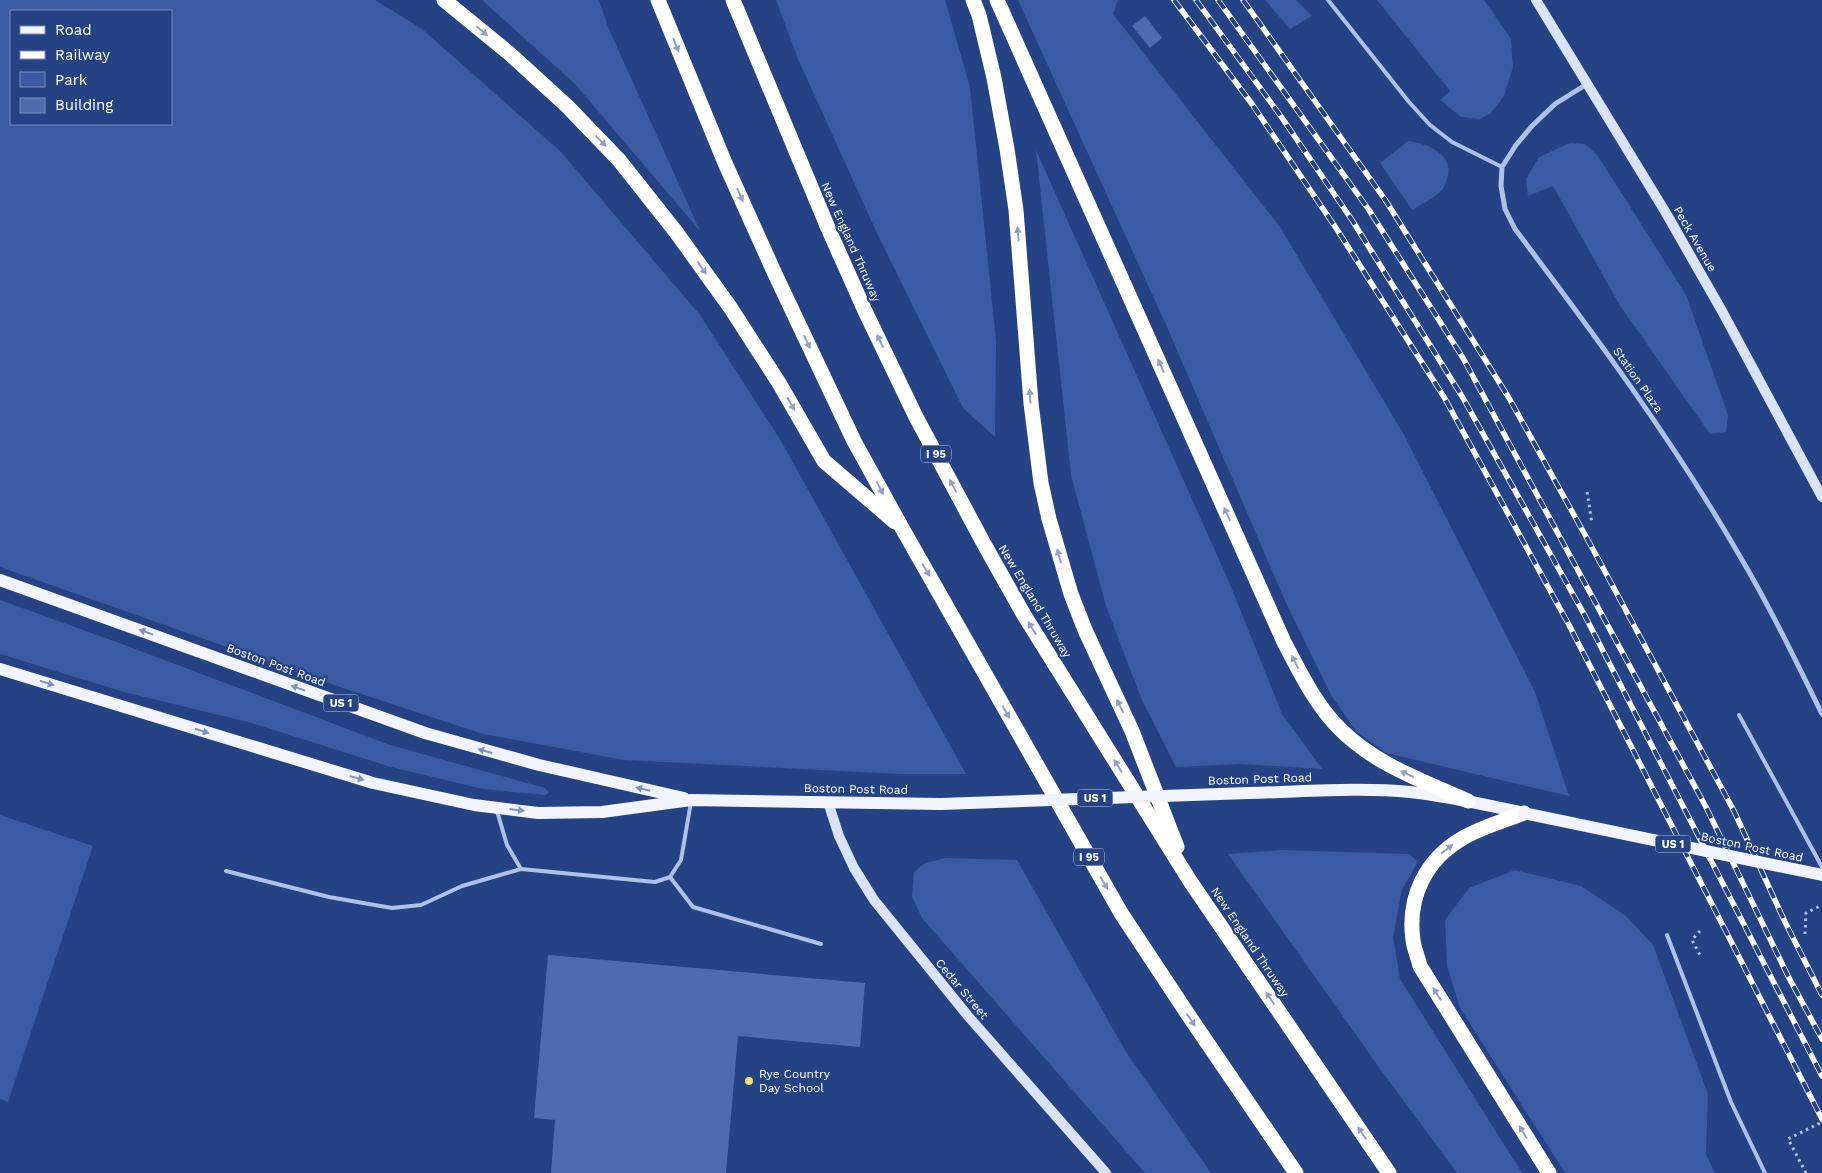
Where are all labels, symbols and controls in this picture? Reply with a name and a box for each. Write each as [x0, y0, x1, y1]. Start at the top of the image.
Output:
legend [10, 10, 172, 125]
text: Road [55, 21, 92, 39]
one-way arrow [475, 25, 488, 36]
one-way arrow [673, 38, 680, 53]
text: Railway [55, 46, 110, 64]
text: Park [55, 71, 88, 89]
text: Building [55, 96, 113, 114]
one-way arrow [595, 135, 607, 147]
street label: New England Thruway [818, 180, 884, 305]
one-way arrow [736, 188, 744, 202]
street label: Peck Avenue [1671, 204, 1719, 274]
one-way arrow [1014, 226, 1022, 242]
one-way arrow [697, 261, 707, 275]
one-way arrow [875, 334, 883, 348]
one-way arrow [803, 335, 812, 350]
street label: Station Plaza [1610, 344, 1666, 416]
one-way arrow [1156, 359, 1164, 373]
one-way arrow [1026, 388, 1034, 404]
one-way arrow [787, 397, 796, 410]
road number: I 95 [921, 446, 951, 462]
one-way arrow [949, 479, 957, 493]
one-way arrow [876, 481, 884, 495]
one-way arrow [1223, 507, 1231, 521]
street label: New England Thruway [996, 542, 1075, 661]
one-way arrow [1054, 548, 1062, 563]
one-way arrow [921, 564, 930, 577]
one-way arrow [1027, 621, 1037, 634]
one-way arrow [138, 628, 153, 636]
street label: Boston Post Road [225, 641, 327, 689]
one-way arrow [1291, 655, 1299, 669]
one-way arrow [39, 680, 54, 688]
one-way arrow [291, 684, 306, 691]
road number: US 1 [324, 694, 358, 711]
one-way arrow [1116, 699, 1124, 713]
one-way arrow [1002, 705, 1011, 718]
one-way arrow [195, 728, 210, 736]
one-way arrow [478, 747, 493, 755]
one-way arrow [1113, 759, 1123, 772]
street label: Boston Post Road [1208, 770, 1312, 788]
one-way arrow [1400, 770, 1414, 778]
one-way arrow [350, 775, 365, 783]
street label: Boston Post Road [804, 781, 908, 797]
one-way arrow [636, 785, 651, 793]
road number: US 1 [1078, 790, 1112, 806]
one-way arrow [509, 806, 525, 814]
street label: Boston Post Road [1700, 829, 1804, 865]
road number: US 1 [1656, 836, 1690, 852]
one-way arrow [1440, 844, 1454, 854]
road number: I 95 [1074, 849, 1104, 866]
one-way arrow [1100, 876, 1109, 890]
street label: New England Thruway [1208, 884, 1292, 1000]
street label: Cedar Street [933, 956, 991, 1022]
one-way arrow [1432, 988, 1441, 1001]
one-way arrow [1265, 992, 1275, 1005]
one-way arrow [1187, 1013, 1196, 1027]
place label: Rye Country Day School [759, 1067, 831, 1095]
marker: Rye Country Day School [743, 1075, 755, 1087]
one-way arrow [1518, 1125, 1528, 1138]
one-way arrow [1357, 1126, 1367, 1139]

